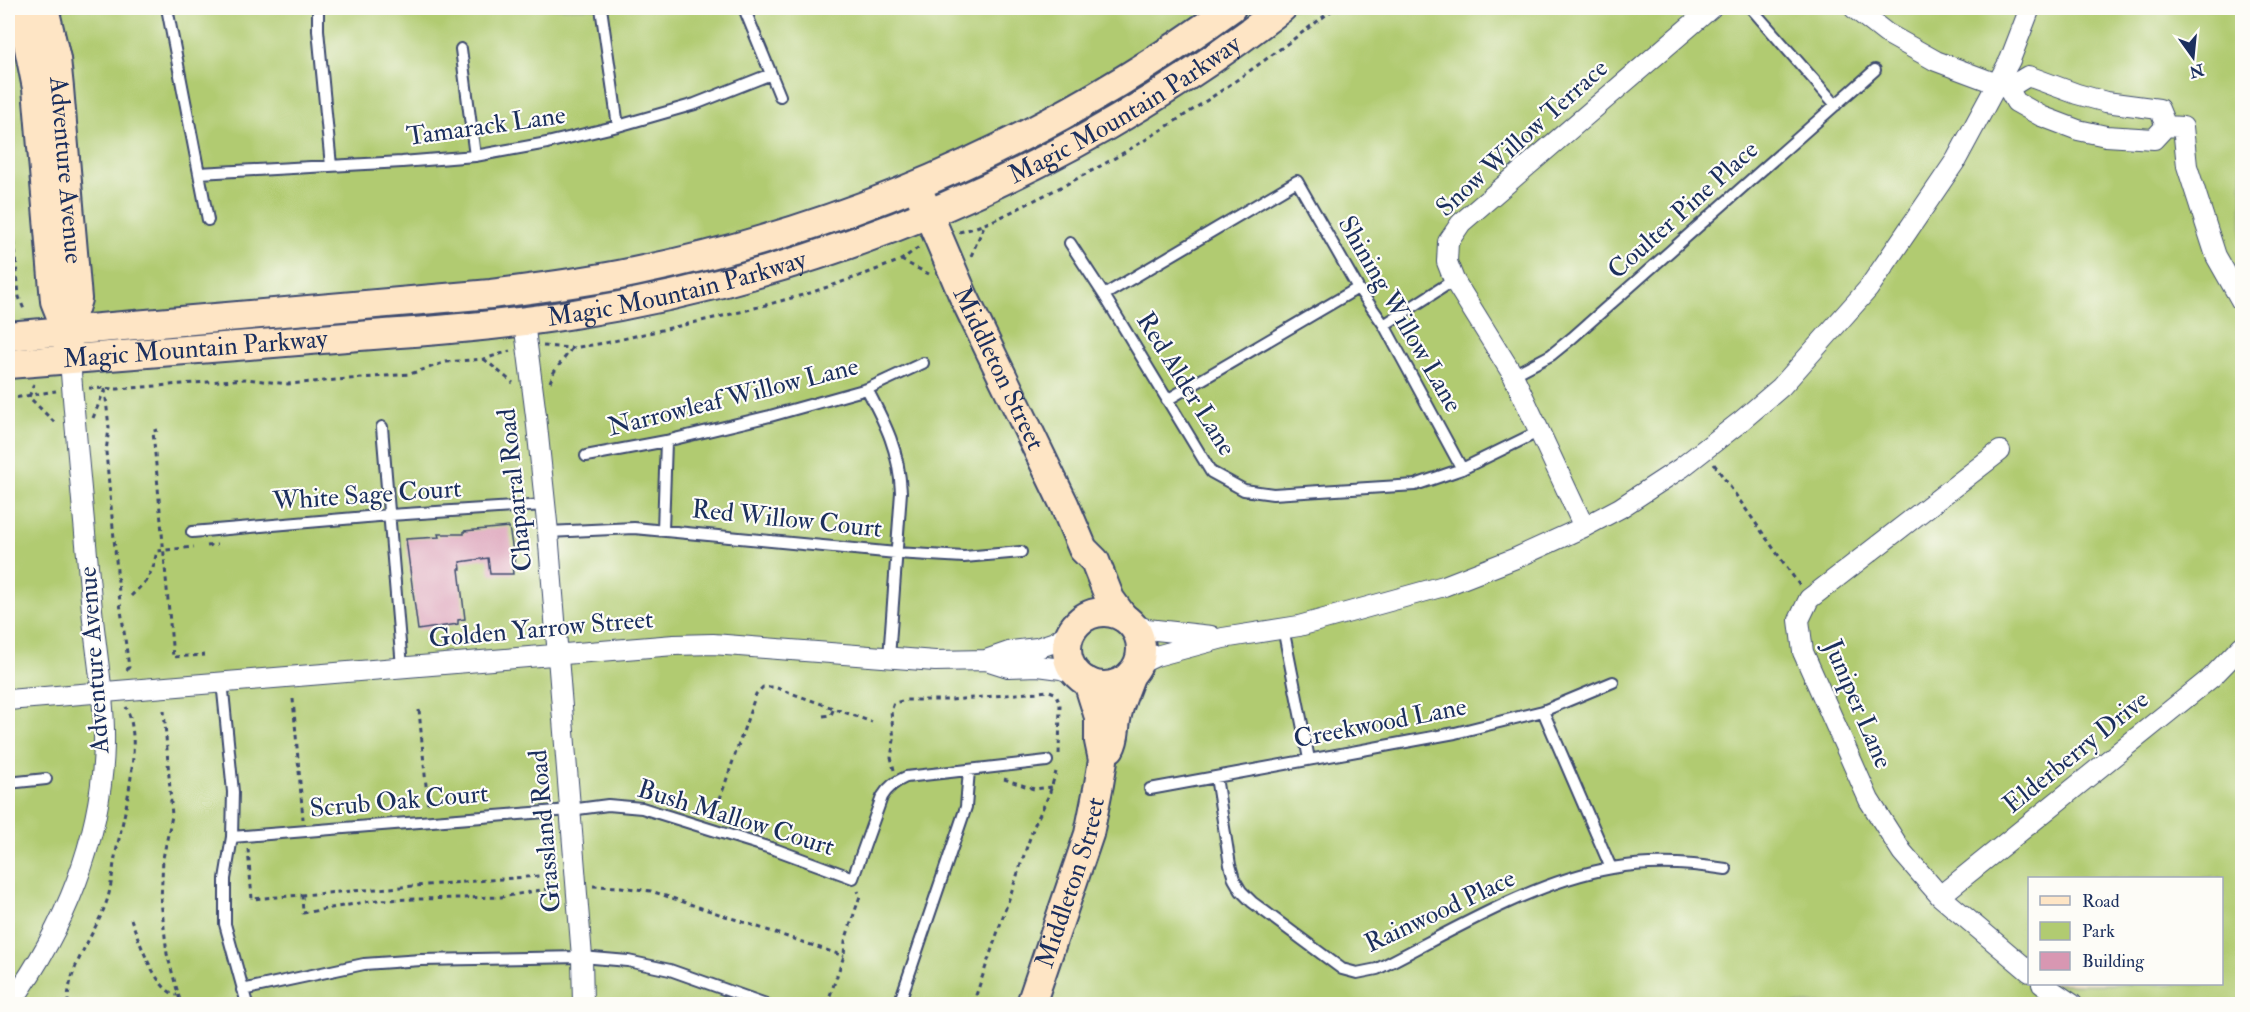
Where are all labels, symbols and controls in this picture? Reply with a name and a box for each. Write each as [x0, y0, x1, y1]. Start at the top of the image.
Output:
north arrow [2163, 27, 2223, 87]
street label: Magic Mountain Parkway [1003, 28, 1248, 191]
street label: Snow Willow Terrace [1429, 52, 1615, 224]
text: N [2186, 59, 2207, 82]
street label: Adventure Avenue [42, 74, 90, 265]
street label: Tamarack Lane [404, 99, 568, 153]
street label: Coulter Pine Place [1601, 134, 1765, 286]
street label: Shining Willow Lane [1331, 210, 1469, 418]
street label: Magic Mountain Parkway [545, 243, 811, 334]
street label: Middleton Street [945, 282, 1052, 455]
street label: Red Alder Lane [1129, 306, 1243, 462]
street label: Magic Mountain Parkway [62, 323, 329, 375]
street label: Narrowleaf Willow Lane [604, 350, 862, 444]
street label: Chaparral Road [491, 407, 540, 573]
street label: White Sage Court [270, 472, 463, 518]
street label: Red Willow Court [690, 493, 884, 545]
street label: Adventure Avenue [71, 565, 117, 756]
street label: Golden Yarrow Street [427, 603, 655, 655]
street label: Juniper Lane [1815, 634, 1899, 774]
street label: Elderberry Drive [1997, 683, 2155, 820]
street label: Creekwood Lane [1291, 691, 1469, 755]
street label: Grassland Road [522, 748, 568, 914]
street label: Bush Mallow Court [634, 773, 838, 863]
street label: Scrub Oak Court [308, 777, 490, 825]
street label: Middleton Street [1029, 794, 1112, 972]
street label: Rainwood Place [1360, 862, 1520, 960]
legend [2028, 877, 2223, 985]
text: Road [2082, 890, 2120, 913]
text: Park [2082, 920, 2115, 943]
text: Building [2082, 950, 2145, 973]

